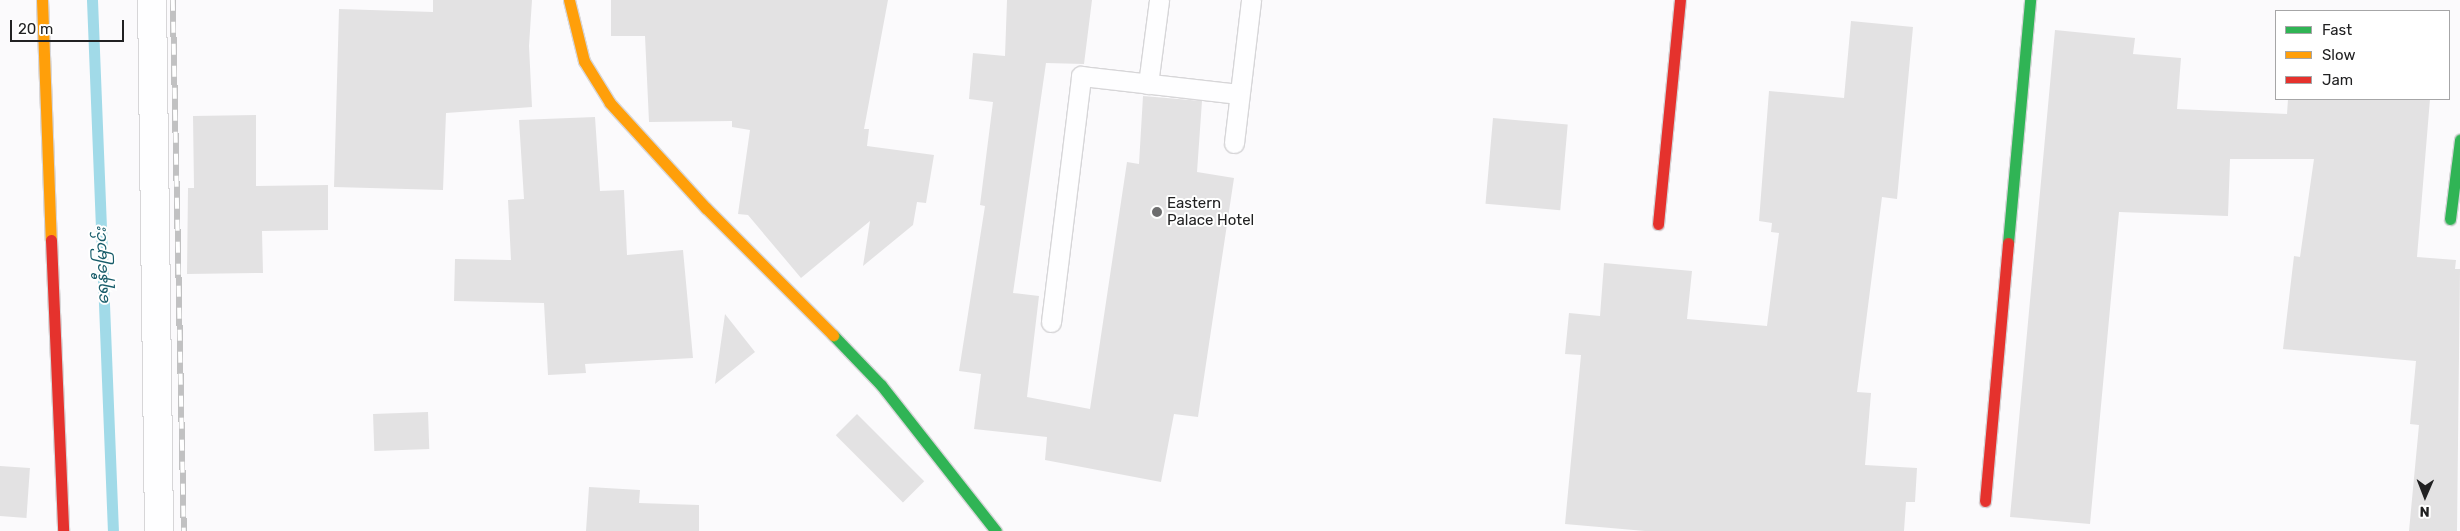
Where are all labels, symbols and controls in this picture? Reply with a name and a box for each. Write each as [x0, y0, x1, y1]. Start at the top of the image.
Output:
scale bar [12, 10, 126, 42]
legend [2275, 10, 2450, 100]
text: 20 m [18, 20, 53, 38]
text: Fast [2322, 21, 2352, 39]
text: Slow [2322, 46, 2355, 64]
text: Jam [2322, 71, 2353, 89]
place label: Eastern Palace Hotel [1167, 194, 1254, 229]
marker: Eastern Palace Hotel [1151, 206, 1163, 218]
water label: ရေနီမြောင်း [91, 227, 113, 305]
north arrow [2400, 471, 2450, 521]
text: N [2420, 503, 2430, 520]

